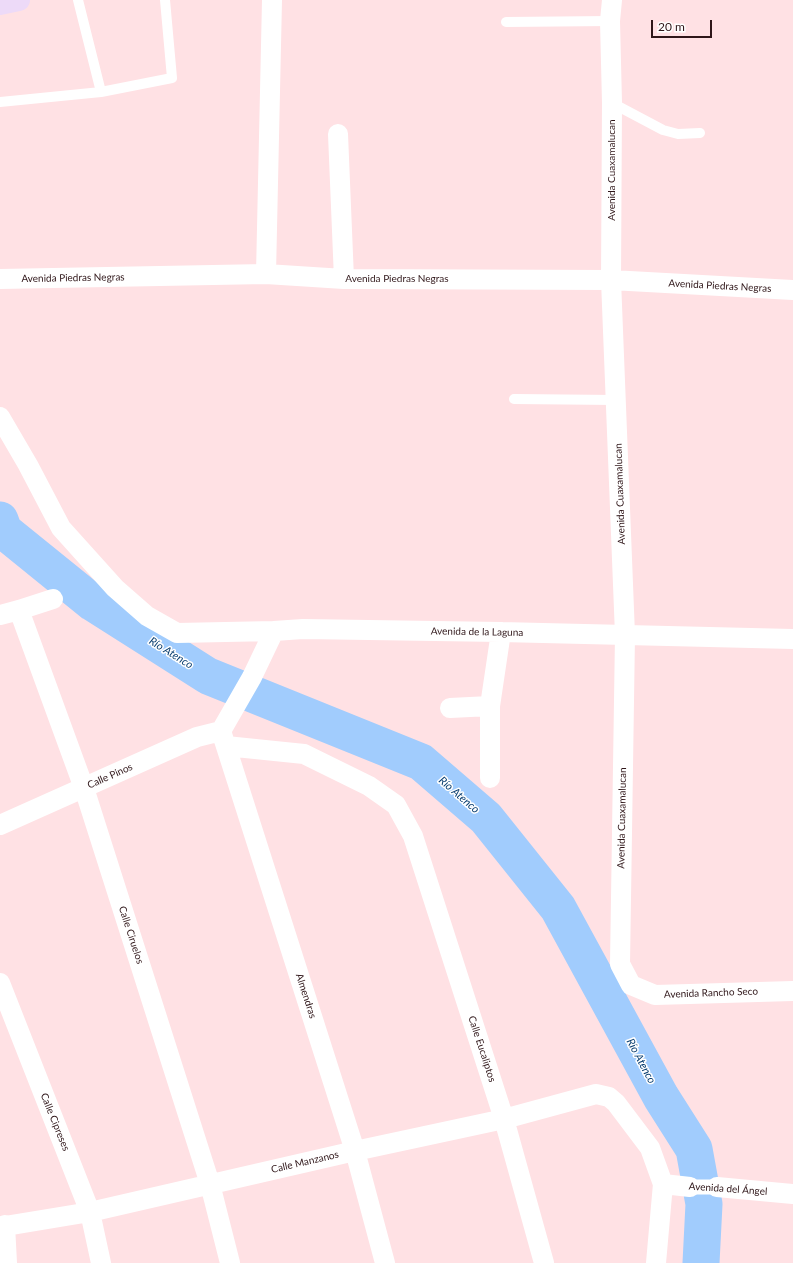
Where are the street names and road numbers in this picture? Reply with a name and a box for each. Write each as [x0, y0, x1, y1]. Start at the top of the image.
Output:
street label: Avenida Cuaxamalucan [606, 119, 618, 221]
street label: Avenida Piedras Negras [21, 271, 125, 285]
street label: Avenida Piedras Negras [345, 273, 449, 285]
street label: Avenida Piedras Negras [668, 277, 772, 295]
street label: Avenida Cuaxamalucan [612, 443, 628, 545]
street label: Avenida de la Laguna [431, 625, 523, 639]
street label: Calle Pinos [86, 761, 134, 791]
street label: Avenida Cuaxamalucan [615, 767, 629, 869]
street label: Calle Ciruelos [116, 905, 146, 965]
street label: Almendras [293, 972, 319, 1020]
street label: Avenida Rancho Seco [664, 985, 758, 1001]
street label: Calle Eucaliptos [466, 1014, 498, 1084]
street label: Calle Cipreses [38, 1091, 72, 1153]
street label: Calle Manzanos [270, 1148, 340, 1176]
street label: Avenida del Ángel [688, 1180, 768, 1198]

